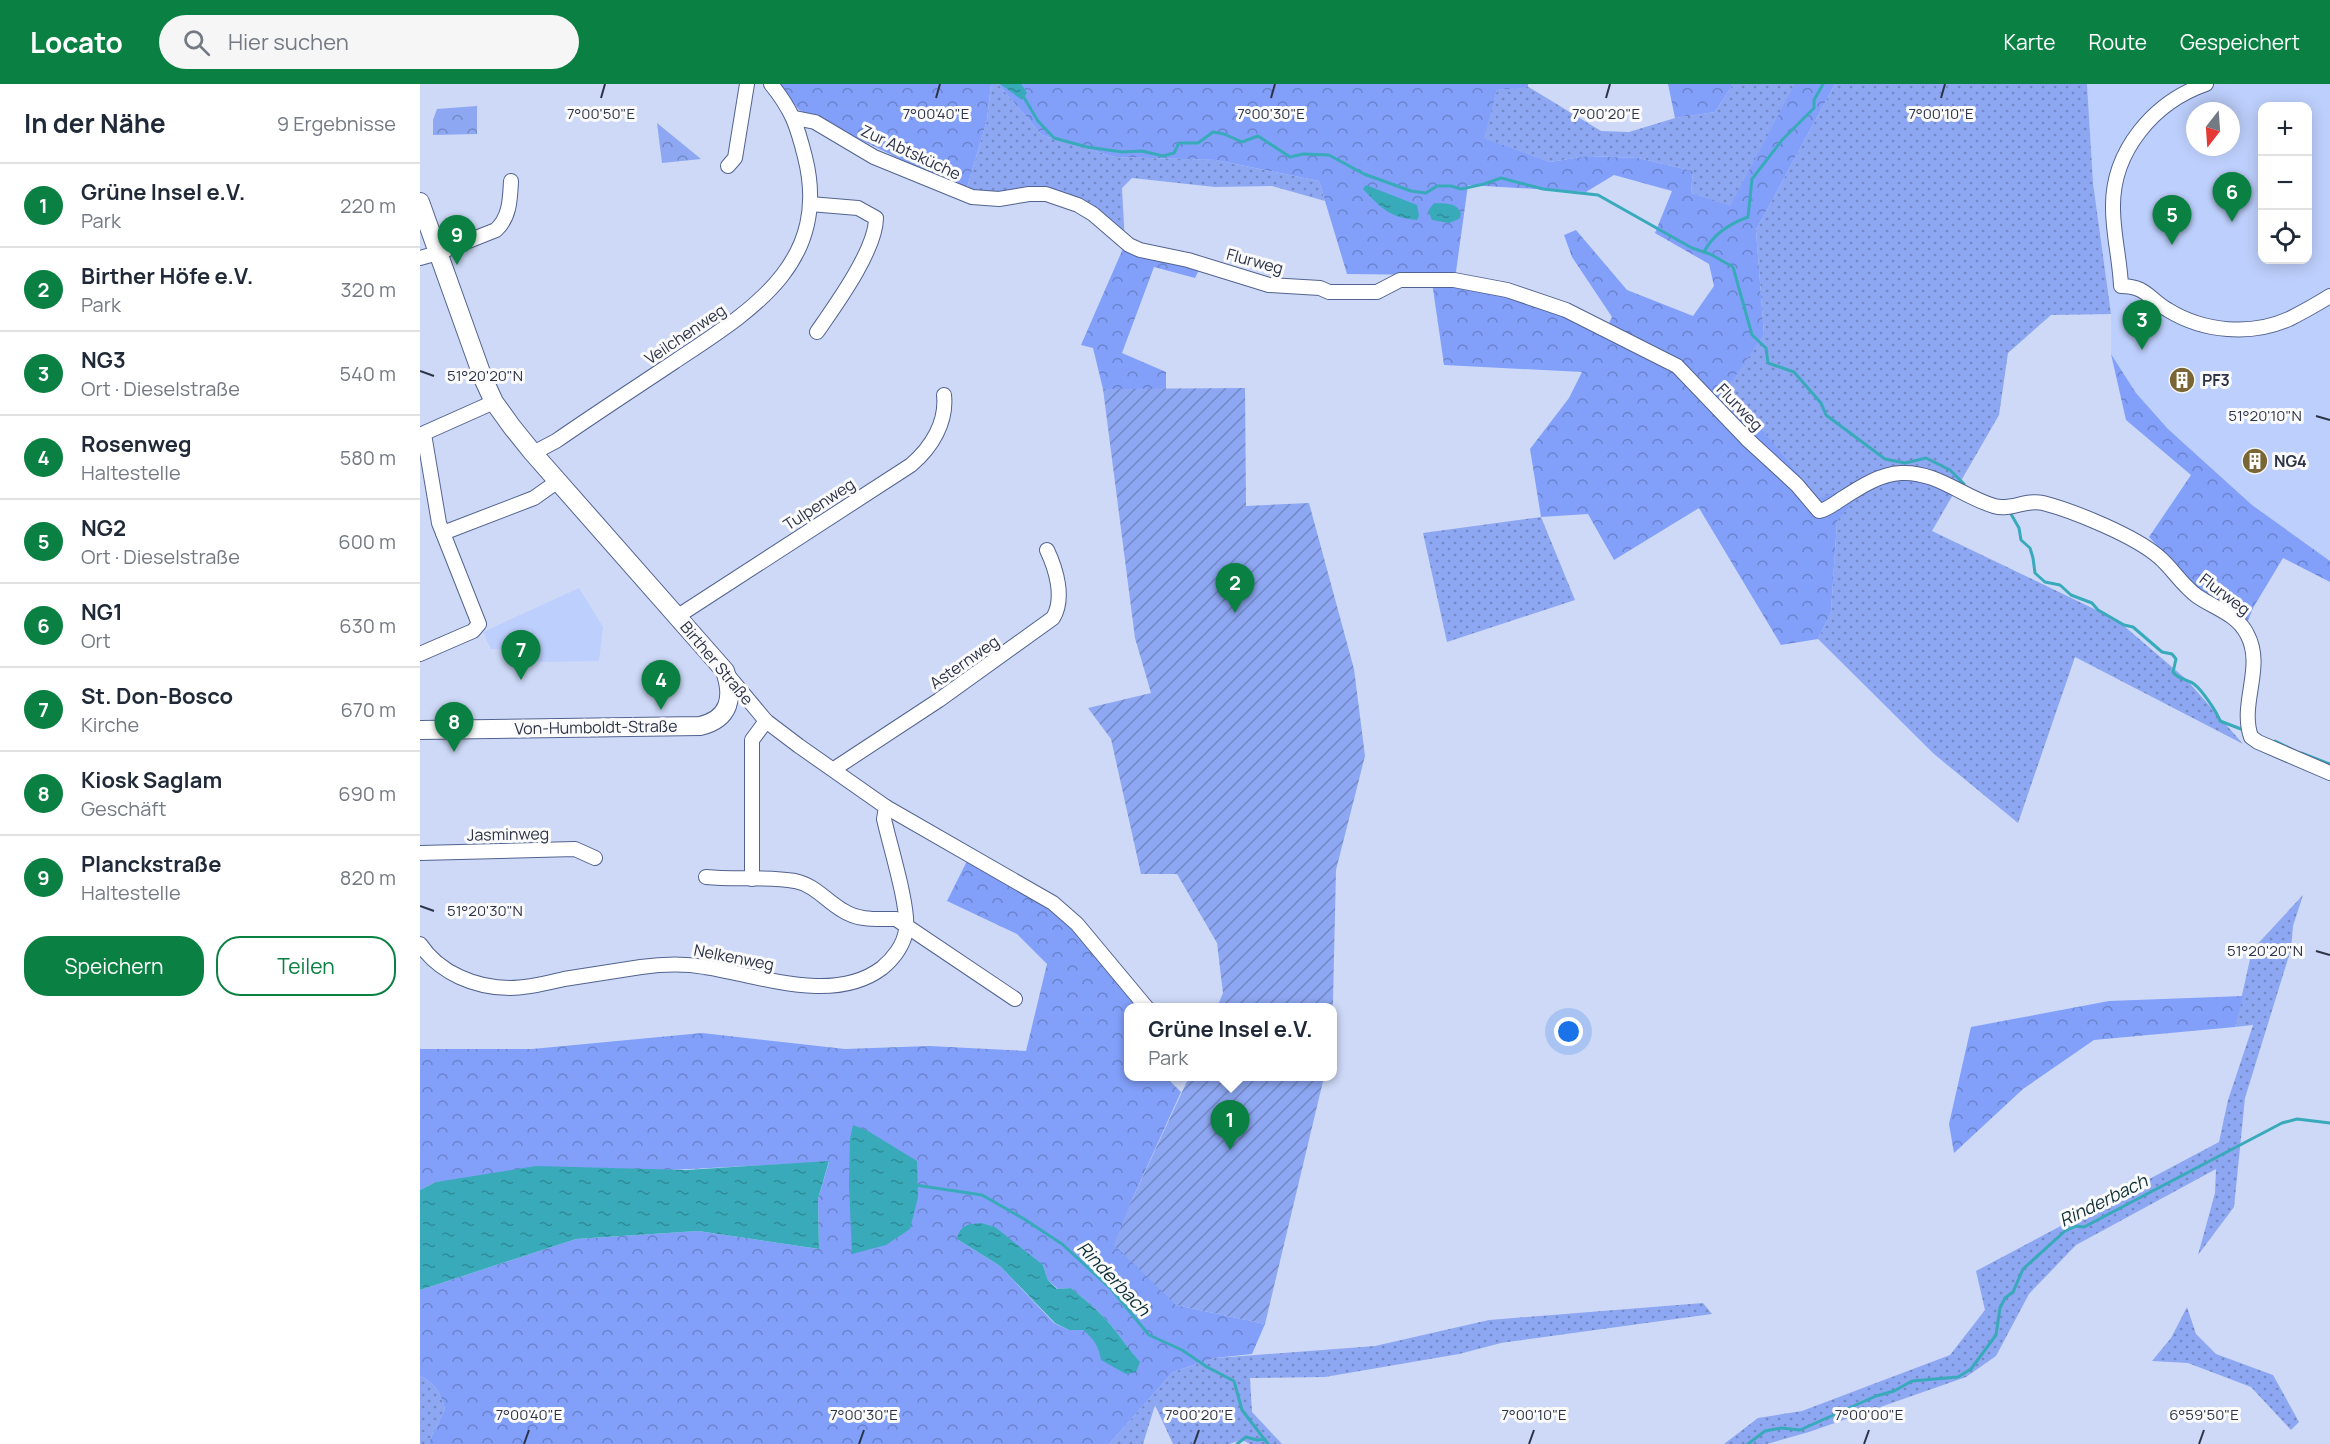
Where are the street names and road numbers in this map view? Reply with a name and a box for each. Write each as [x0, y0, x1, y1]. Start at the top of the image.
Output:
street label: Zur Abtsküche [857, 119, 965, 185]
street label: Flurweg [1224, 243, 1286, 279]
street label: Veilchenweg [640, 299, 730, 369]
street label: Flurweg [1712, 379, 1768, 435]
street label: Tulpenweg [779, 473, 859, 535]
street label: Flurweg [2195, 568, 2255, 620]
street label: Birther Straße [675, 616, 759, 710]
street label: Asternweg [925, 630, 1003, 694]
street label: Von-Humboldt-Straße [514, 715, 678, 739]
street label: Jasminweg [467, 822, 549, 846]
street label: Nelkenweg [692, 938, 776, 976]

